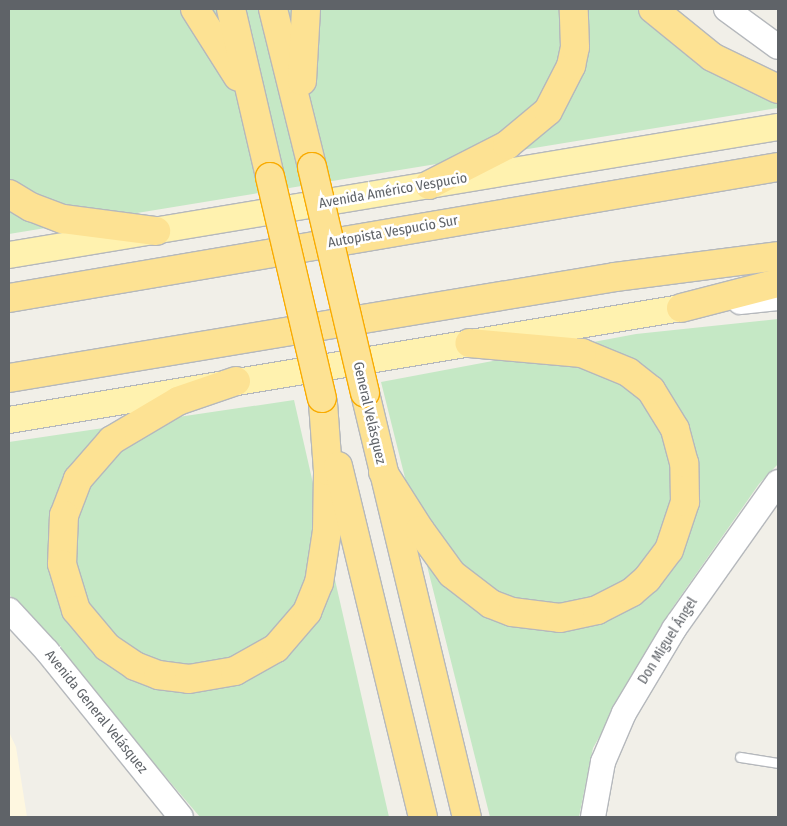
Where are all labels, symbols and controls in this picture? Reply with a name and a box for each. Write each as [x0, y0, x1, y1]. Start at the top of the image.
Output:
street label: Avenida Américo Vespucio [318, 170, 468, 212]
street label: Autopista Vespucio Sur [327, 212, 459, 252]
street label: General Velásquez [349, 360, 389, 466]
street label: Don Miguel Ángel [635, 595, 701, 687]
street label: Avenida General Velásquez [41, 647, 151, 777]

